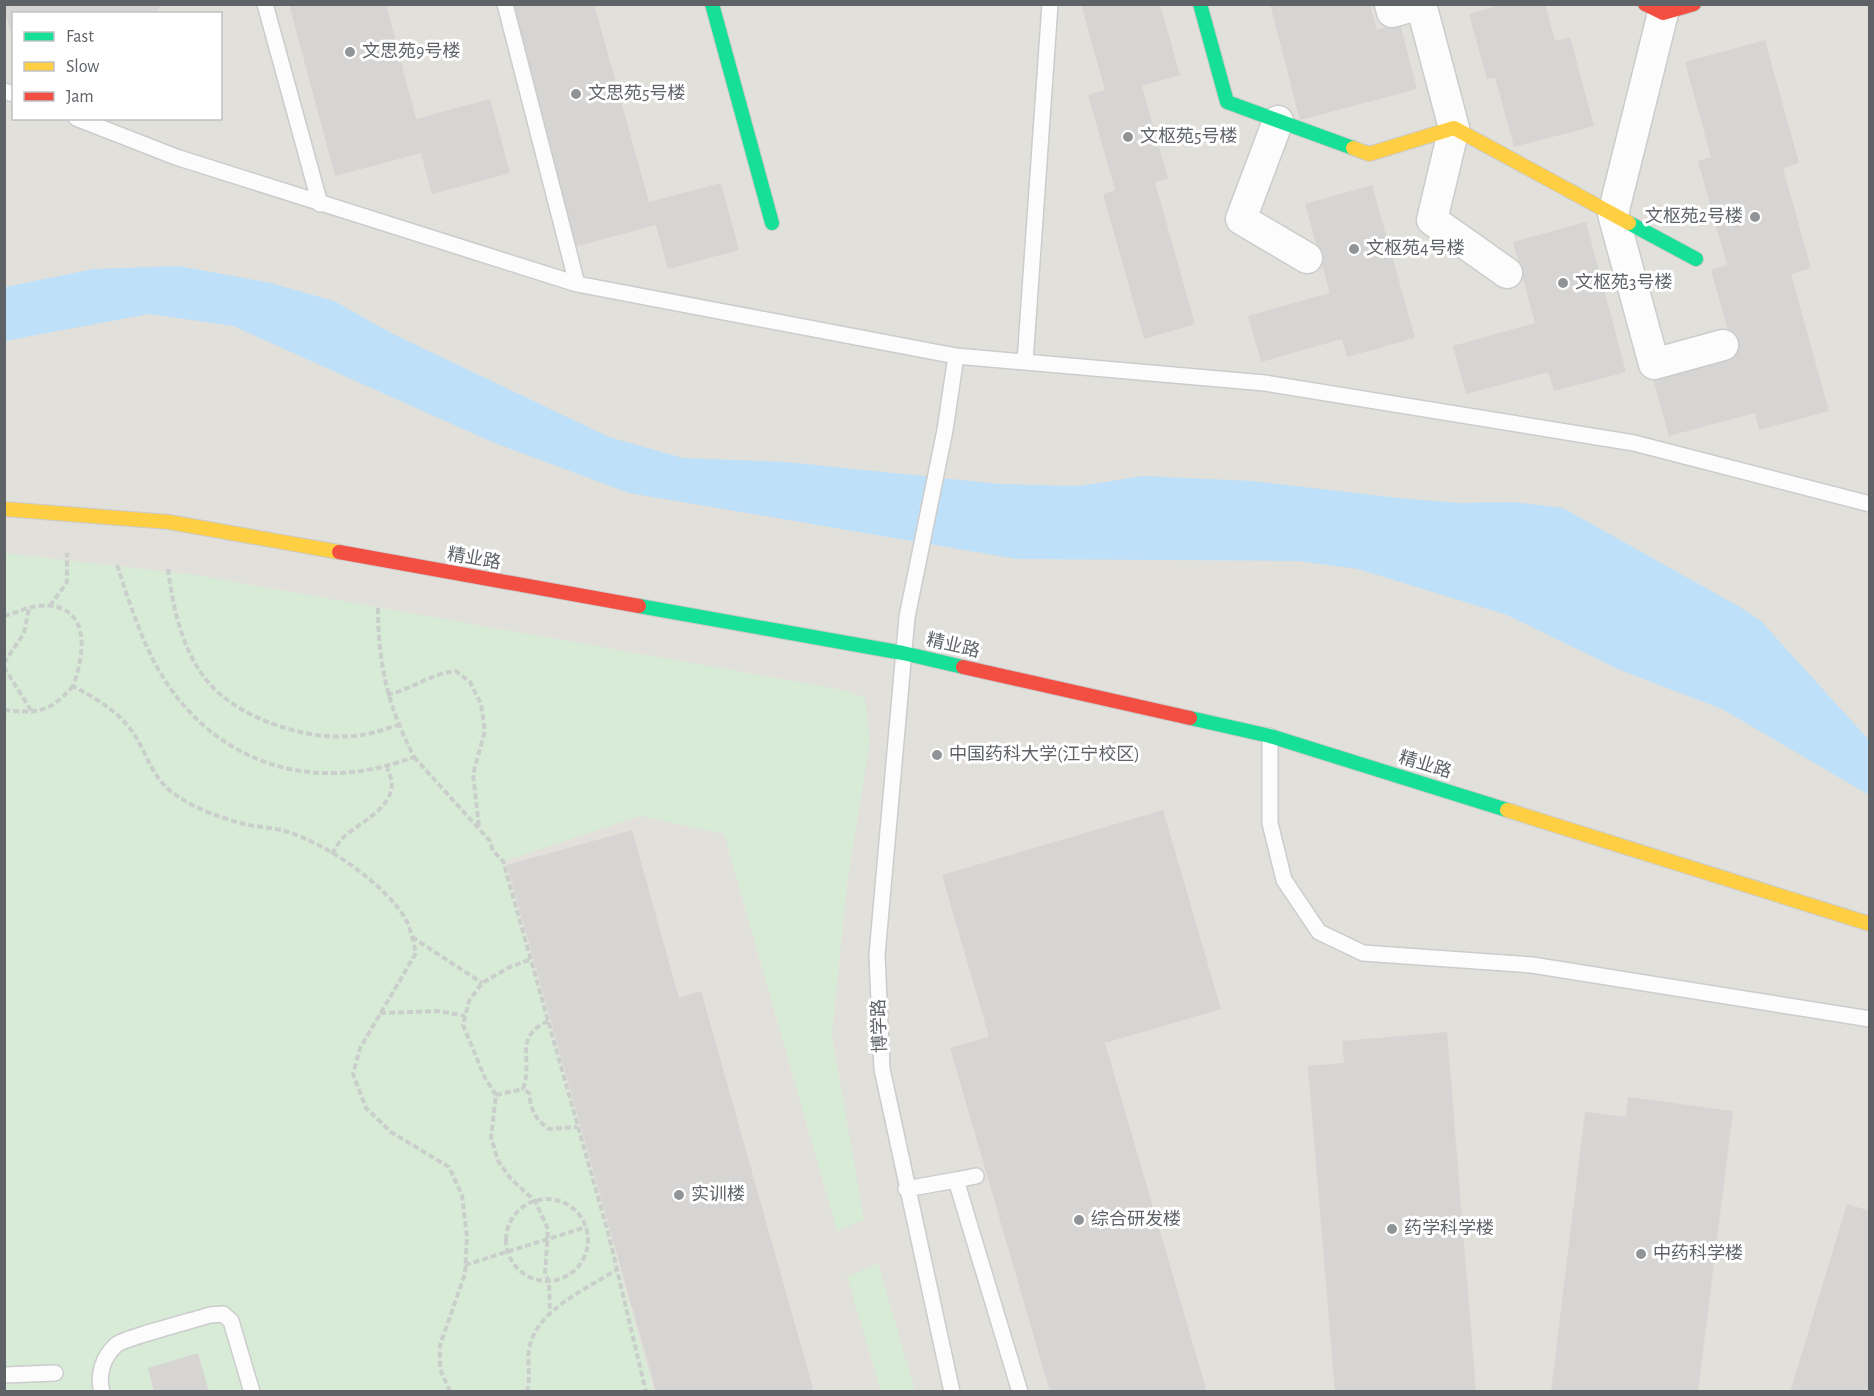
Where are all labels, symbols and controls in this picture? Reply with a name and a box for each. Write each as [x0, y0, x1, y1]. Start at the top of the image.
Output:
legend [12, 12, 222, 120]
text: Fast [66, 28, 94, 46]
place label: 文思苑9号楼 [362, 41, 460, 61]
marker: 文思苑9号楼 [343, 45, 357, 59]
text: Slow [66, 58, 99, 76]
place label: 文思苑5号楼 [588, 83, 686, 103]
marker: 文思苑5号楼 [569, 87, 583, 101]
text: Jam [66, 88, 94, 106]
place label: 文枢苑5号楼 [1140, 126, 1238, 146]
marker: 文枢苑5号楼 [1121, 130, 1135, 144]
place label: 文枢苑2号楼 [1645, 206, 1743, 226]
marker: 文枢苑2号楼 [1748, 210, 1762, 224]
place label: 文枢苑4号楼 [1366, 238, 1465, 258]
marker: 文枢苑4号楼 [1347, 242, 1361, 256]
place label: 文枢苑3号楼 [1575, 272, 1672, 292]
marker: 文枢苑3号楼 [1556, 276, 1570, 290]
street label: 精业路 [446, 543, 502, 573]
street label: 精业路 [925, 629, 982, 661]
place label: 中国药科大学(江宁校区) [949, 744, 1140, 764]
street label: 精业路 [1397, 747, 1454, 782]
marker: 中国药科大学(江宁校区) [930, 748, 944, 762]
street label: 博学路 [868, 999, 890, 1053]
place label: 实训楼 [691, 1184, 745, 1204]
marker: 实训楼 [672, 1188, 686, 1202]
place label: 综合研发楼 [1091, 1209, 1181, 1229]
marker: 综合研发楼 [1072, 1213, 1086, 1227]
place label: 药学科学楼 [1404, 1218, 1494, 1238]
marker: 药学科学楼 [1385, 1222, 1399, 1236]
place label: 中药科学楼 [1653, 1243, 1743, 1263]
marker: 中药科学楼 [1634, 1247, 1648, 1261]

